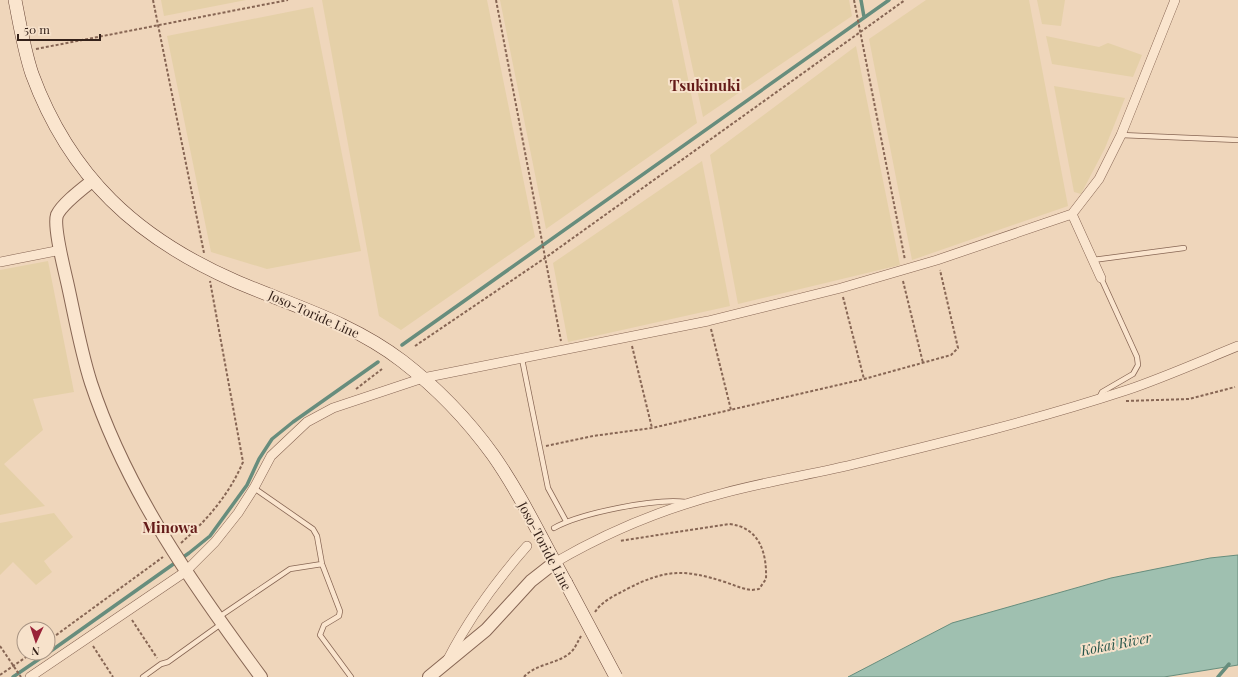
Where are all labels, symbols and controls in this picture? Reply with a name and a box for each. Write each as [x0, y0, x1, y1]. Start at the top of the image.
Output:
scale bar [18, 16, 100, 42]
text: 50 m [24, 21, 50, 37]
district label: Tsukinuki [669, 75, 741, 95]
street label: Joso-Toride Line [265, 285, 363, 341]
street label: Joso-Toride Line [514, 498, 576, 593]
district label: Minowa [142, 517, 198, 537]
north arrow [16, 621, 56, 661]
water label: Kokai River [1078, 627, 1154, 660]
text: N [31, 644, 40, 659]

